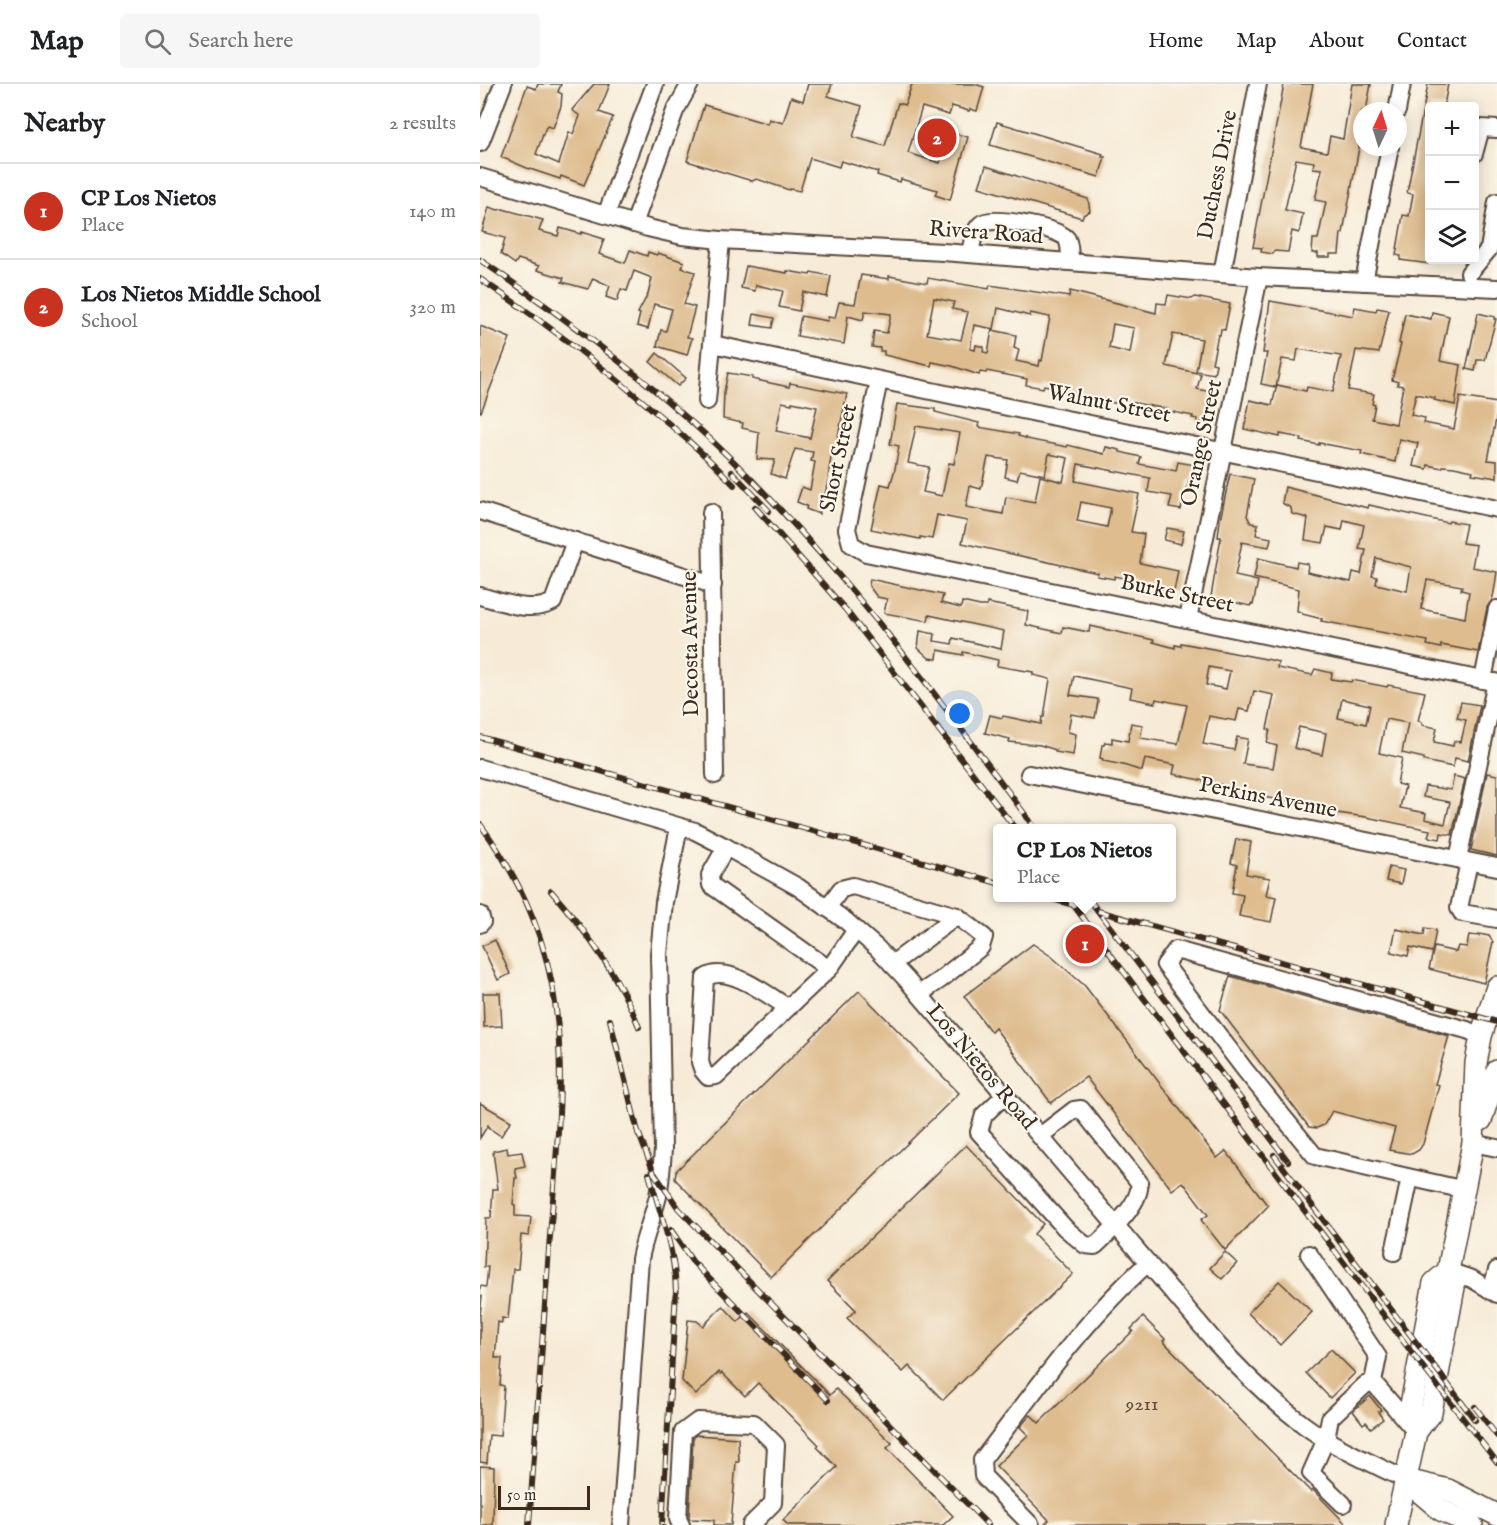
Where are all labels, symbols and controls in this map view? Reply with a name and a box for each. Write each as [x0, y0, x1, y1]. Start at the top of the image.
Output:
search box [120, 14, 540, 68]
text: Map [30, 24, 84, 59]
icon: search [141, 25, 174, 58]
text: Search here [189, 27, 293, 55]
text: Home [1148, 28, 1203, 55]
text: Map [1236, 28, 1276, 55]
text: About [1309, 28, 1364, 55]
text: Contact [1397, 28, 1467, 55]
north arrow [1353, 102, 1407, 156]
map controls [1425, 102, 1479, 264]
button: + [1425, 102, 1479, 156]
text: Nearby [24, 107, 105, 140]
street label: Duchess Drive [1192, 108, 1244, 242]
text: 2 results [389, 111, 456, 136]
pin: 2 [918, 116, 956, 160]
button: − [1425, 156, 1479, 210]
text: CP Los Nietos [81, 185, 216, 213]
text: 1 [40, 199, 47, 224]
text: 140 m [409, 199, 456, 224]
button: layers [1425, 210, 1479, 264]
text: Place [81, 213, 124, 238]
street label: Rivera Road [928, 215, 1044, 251]
text: Los Nietos Middle School [81, 281, 321, 309]
text: 2 [39, 295, 48, 320]
text: 320 m [410, 295, 456, 320]
text: School [81, 309, 137, 334]
street label: Orange Street [1175, 377, 1229, 509]
street label: Walnut Street [1045, 378, 1174, 430]
street label: Short Street [814, 401, 864, 515]
street label: Burke Street [1118, 568, 1237, 620]
street label: Decosta Avenue [676, 571, 706, 717]
your location [945, 699, 974, 728]
street label: Perkins Avenue [1197, 771, 1339, 825]
popup [993, 824, 1176, 902]
text: CP Los Nietos [1017, 837, 1152, 865]
text: Place [1017, 865, 1060, 890]
pin: 1 [1066, 922, 1104, 966]
street label: Los Nietos Road [920, 998, 1042, 1136]
house number: 9211 [1124, 1392, 1159, 1417]
scale bar [498, 1483, 590, 1510]
text: 50 m [507, 1486, 536, 1506]

